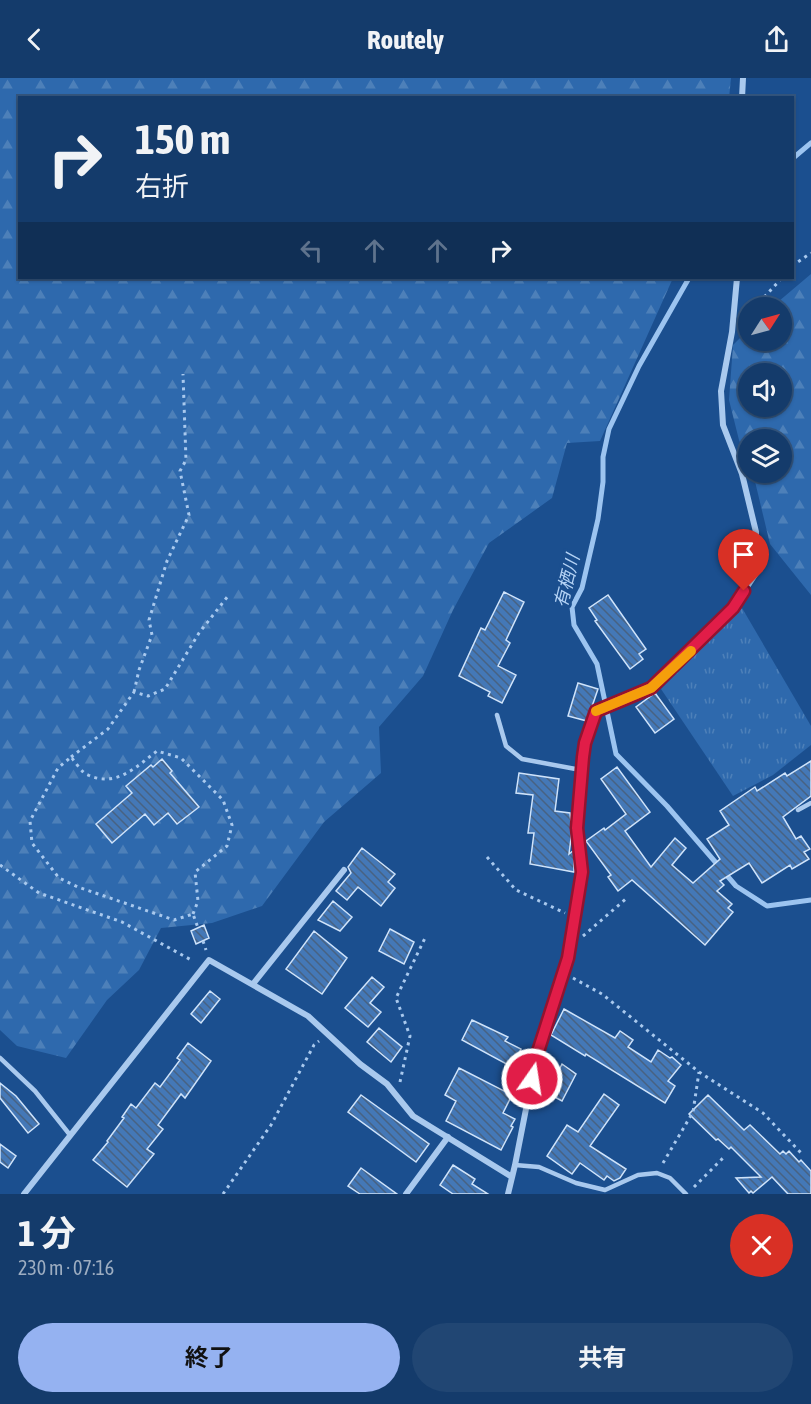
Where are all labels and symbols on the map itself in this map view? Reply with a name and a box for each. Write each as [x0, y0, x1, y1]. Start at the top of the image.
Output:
north arrow [738, 297, 792, 351]
pin [718, 529, 769, 591]
water label: 有栖川 [550, 550, 584, 610]
position arrow [500, 1047, 564, 1111]

